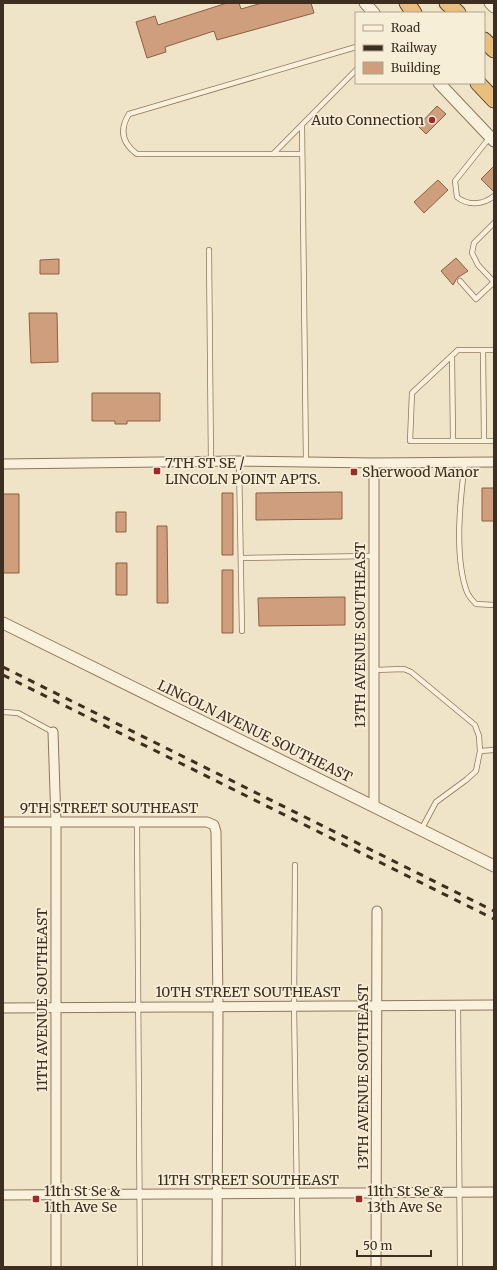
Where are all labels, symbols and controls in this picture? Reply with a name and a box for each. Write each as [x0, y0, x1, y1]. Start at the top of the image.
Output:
legend [355, 12, 485, 84]
text: Road [391, 20, 420, 35]
text: Railway [391, 40, 437, 55]
text: Building [391, 60, 441, 75]
place label: Auto Connection [310, 111, 424, 129]
marker: Auto Connection [427, 115, 437, 125]
place label: 7TH ST SE / LINCOLN POINT APTS. [165, 454, 321, 488]
place label: Sherwood Manor [362, 463, 479, 481]
marker: 7TH ST SE / LINCOLN POINT APTS. [152, 466, 162, 476]
marker: Sherwood Manor [349, 467, 359, 477]
street label: 13TH AVENUE SOUTHEAST [351, 542, 369, 728]
street label: LINCOLN AVENUE SOUTHEAST [155, 676, 355, 786]
street label: 9TH STREET SOUTHEAST [20, 799, 199, 817]
street label: 11TH AVENUE SOUTHEAST [33, 908, 51, 1092]
street label: 10TH STREET SOUTHEAST [156, 983, 341, 1001]
street label: 13TH AVENUE SOUTHEAST [354, 984, 372, 1170]
street label: 11TH STREET SOUTHEAST [157, 1171, 339, 1189]
place label: 11th St Se & 11th Ave Se [44, 1182, 121, 1216]
place label: 11th St Se & 13th Ave Se [367, 1182, 444, 1216]
marker: 11th St Se & 11th Ave Se [31, 1194, 41, 1204]
marker: 11th St Se & 13th Ave Se [354, 1194, 364, 1204]
scale bar [357, 1232, 431, 1258]
text: 50 m [363, 1238, 392, 1253]

